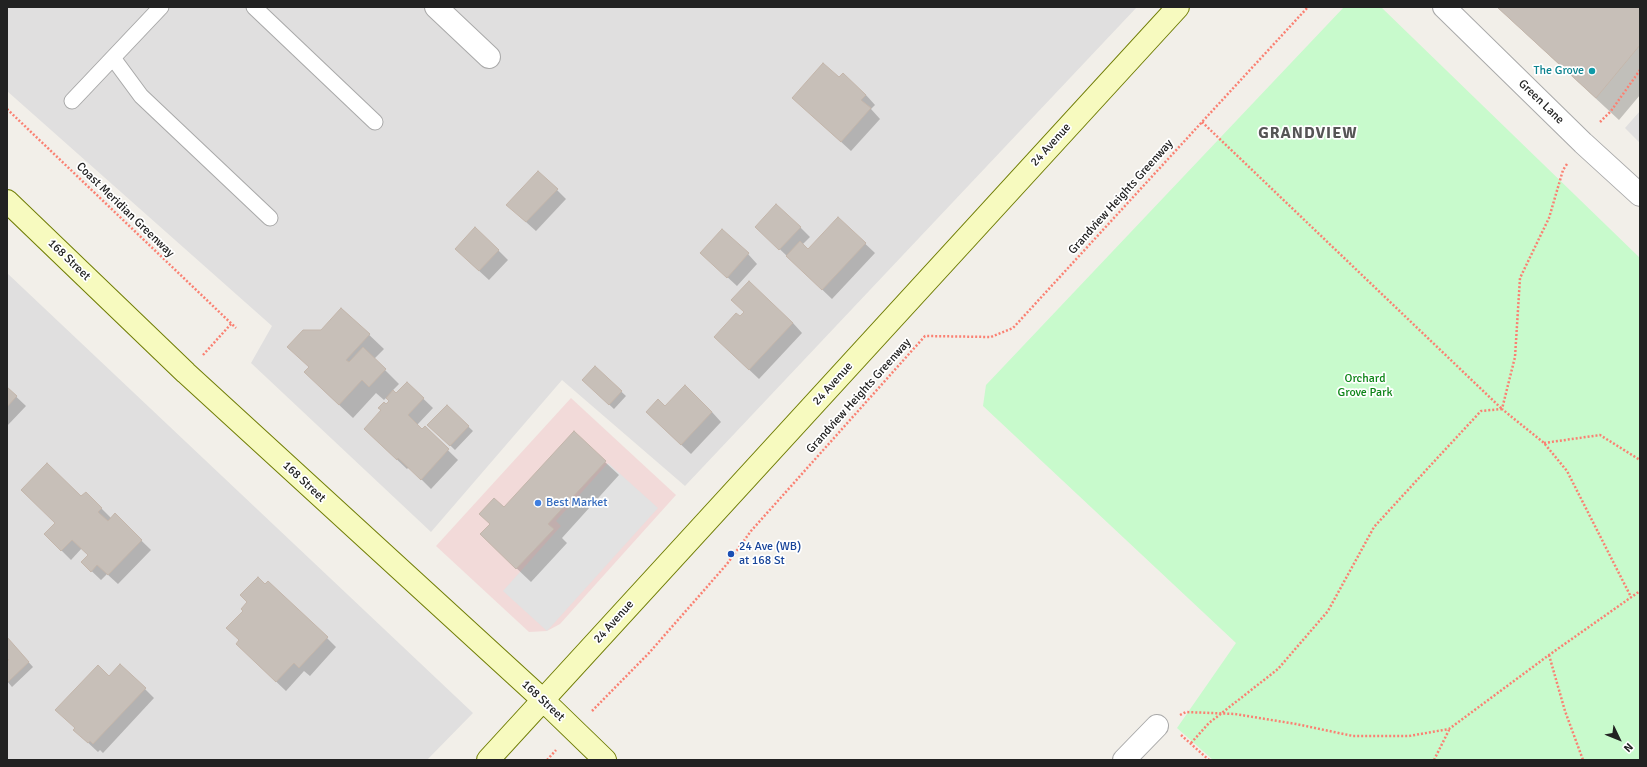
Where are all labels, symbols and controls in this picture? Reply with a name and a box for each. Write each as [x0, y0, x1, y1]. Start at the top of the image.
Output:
place label: The Grove [1534, 64, 1584, 78]
marker: The Grove [1587, 66, 1597, 76]
street label: Green Lane [1515, 77, 1567, 127]
street label: 24 Avenue [1028, 120, 1074, 170]
district label: GRANDVIEW [1258, 124, 1358, 144]
street label: Grandview Heights Greenway [1066, 137, 1176, 257]
street label: Coast Meridian Greenway [73, 160, 177, 260]
street label: 168 Street [45, 236, 93, 284]
street label: Grandview Heights Greenway [804, 336, 914, 456]
street label: 24 Avenue [810, 359, 856, 409]
park label: Orchard Grove Park [1337, 372, 1393, 400]
street label: 168 Street [280, 459, 328, 505]
place label: Best Market [546, 496, 608, 510]
marker: Best Market [533, 498, 543, 508]
place label: 24 Ave (WB) at 168 St [739, 540, 801, 568]
marker: 24 Ave (WB) at 168 St [726, 549, 736, 559]
street label: 24 Avenue [591, 597, 637, 647]
street label: 168 Street [519, 678, 567, 724]
north arrow [1599, 719, 1639, 759]
text: N [1621, 740, 1636, 755]

